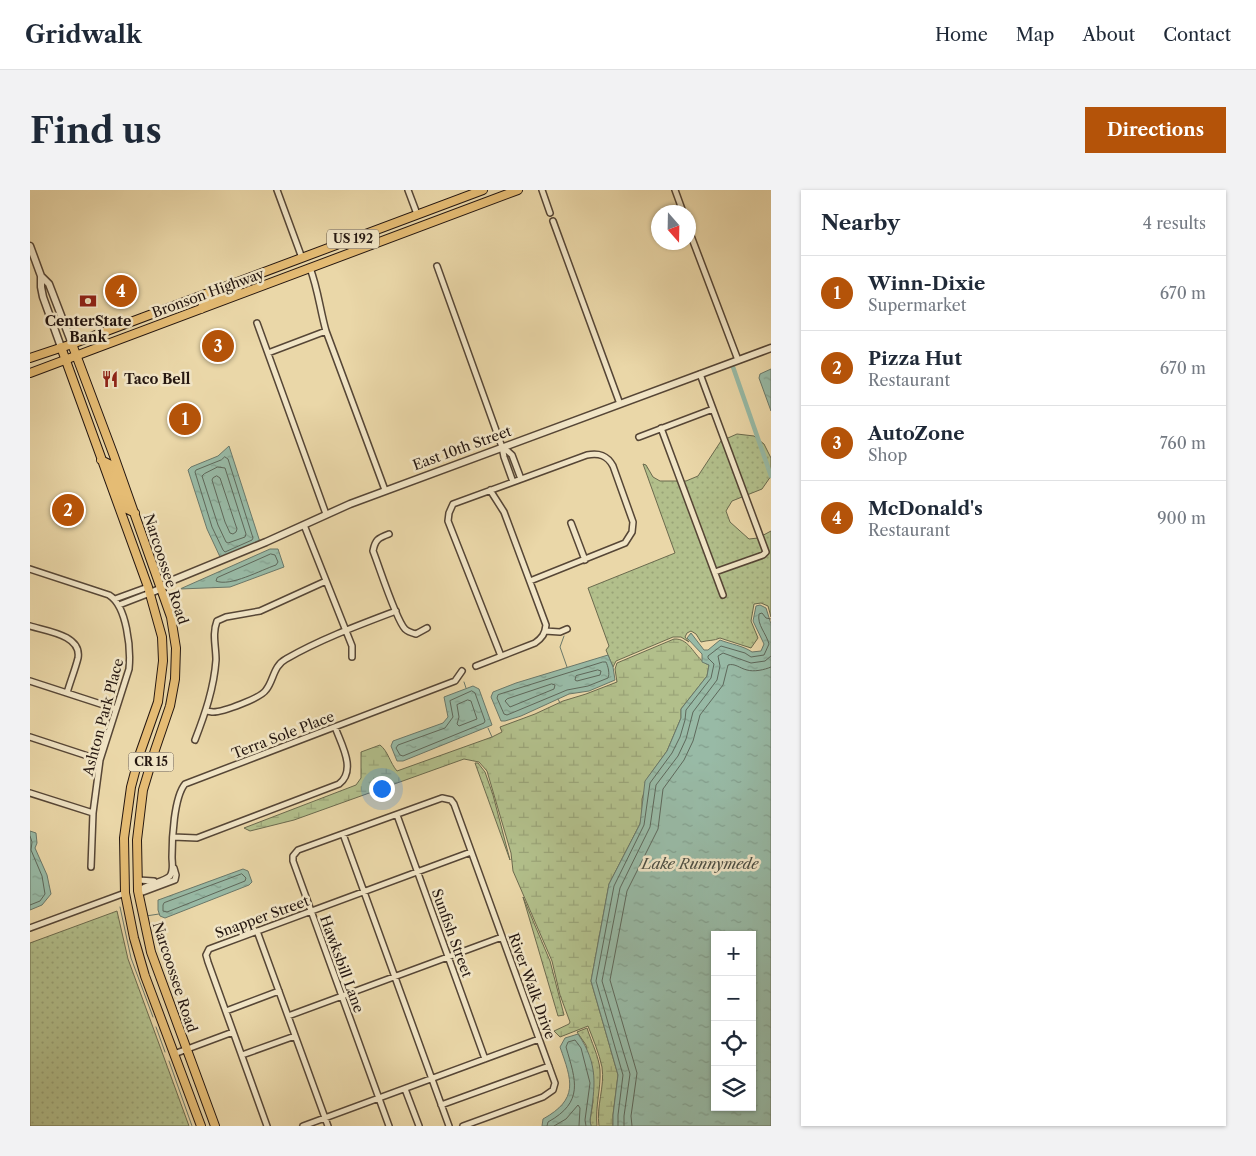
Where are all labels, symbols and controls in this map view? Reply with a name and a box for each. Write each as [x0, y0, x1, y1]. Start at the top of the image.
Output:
text: Gridwalk [25, 20, 142, 49]
text: Home [935, 24, 988, 46]
text: Map [1016, 24, 1054, 46]
text: About [1082, 24, 1135, 46]
text: Contact [1163, 24, 1231, 46]
button: Directions [1085, 107, 1226, 153]
text: Find us [30, 109, 162, 152]
north arrow [651, 205, 696, 250]
text: Nearby [821, 210, 900, 235]
text: 4 results [1143, 213, 1206, 233]
road number: US 192 [327, 230, 379, 249]
street label: Bronson Highway [149, 264, 267, 322]
pin: 4 [105, 272, 137, 310]
text: Winn-Dixie [868, 272, 985, 295]
text: 1 [833, 283, 841, 303]
text: 670 m [1160, 283, 1206, 303]
bank icon: CenterState Bank [78, 291, 98, 311]
text: Supermarket [868, 295, 966, 315]
place label: CenterState Bank [45, 312, 131, 346]
pin: 3 [202, 327, 234, 365]
text: Pizza Hut [868, 347, 962, 370]
text: 2 [832, 358, 842, 378]
text: 670 m [1160, 358, 1206, 378]
restaurant icon: Taco Bell [100, 369, 120, 389]
place label: Taco Bell [124, 370, 191, 388]
text: Restaurant [868, 370, 950, 390]
pin: 1 [169, 400, 201, 438]
street label: East 10th Street [410, 422, 514, 474]
text: AutoZone [868, 422, 965, 445]
text: 3 [832, 433, 842, 453]
text: 760 m [1160, 433, 1206, 453]
text: Shop [868, 445, 907, 465]
pin: 2 [52, 491, 84, 529]
text: McDonald's [868, 497, 983, 520]
text: 4 [832, 508, 842, 528]
text: 900 m [1157, 508, 1206, 528]
street label: Narcoossee Road [140, 512, 192, 627]
text: Restaurant [868, 520, 950, 540]
street label: Ashton Park Place [78, 656, 127, 779]
street label: Terra Sole Place [229, 707, 337, 763]
road number: CR 15 [128, 752, 174, 772]
your location [369, 776, 395, 802]
water label: Lake Runnymede [641, 854, 759, 873]
street label: Sunfish Street [428, 886, 476, 980]
street label: Snapper Street [213, 892, 311, 942]
street label: Hawksbill Lane [316, 913, 368, 1015]
street label: Narcoossee Road [149, 920, 201, 1035]
street label: River Walk Drive [504, 930, 560, 1042]
map controls [711, 931, 756, 1111]
button: + [711, 931, 756, 976]
button: − [711, 976, 756, 1021]
button: locate [711, 1021, 756, 1066]
button: layers [711, 1066, 756, 1111]

